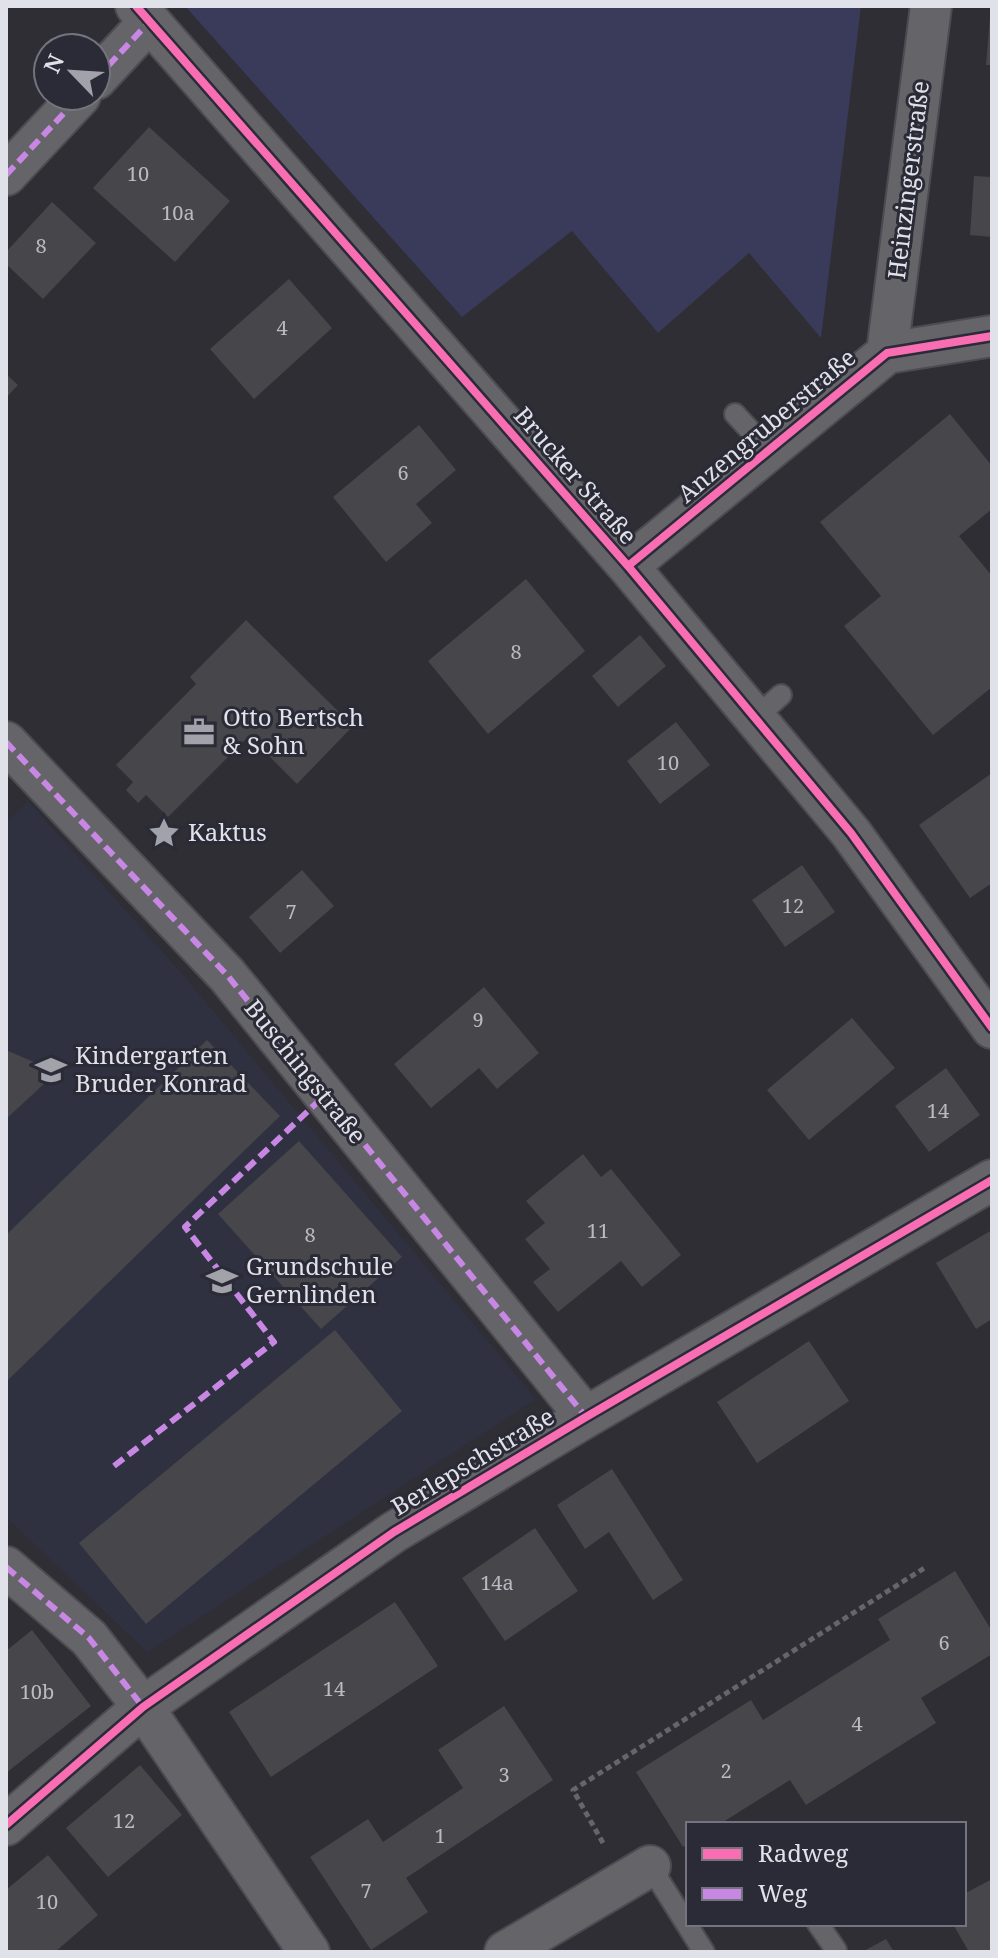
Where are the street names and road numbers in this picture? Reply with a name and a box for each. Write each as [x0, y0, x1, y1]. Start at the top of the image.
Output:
street label: Heinzingerstraße [879, 79, 936, 281]
street label: Anzengruberstraße [670, 340, 862, 509]
street label: Brucker Straße [507, 399, 645, 551]
street label: Buschingstraße [238, 992, 375, 1150]
street label: Berlepschstraße [385, 1399, 560, 1522]

